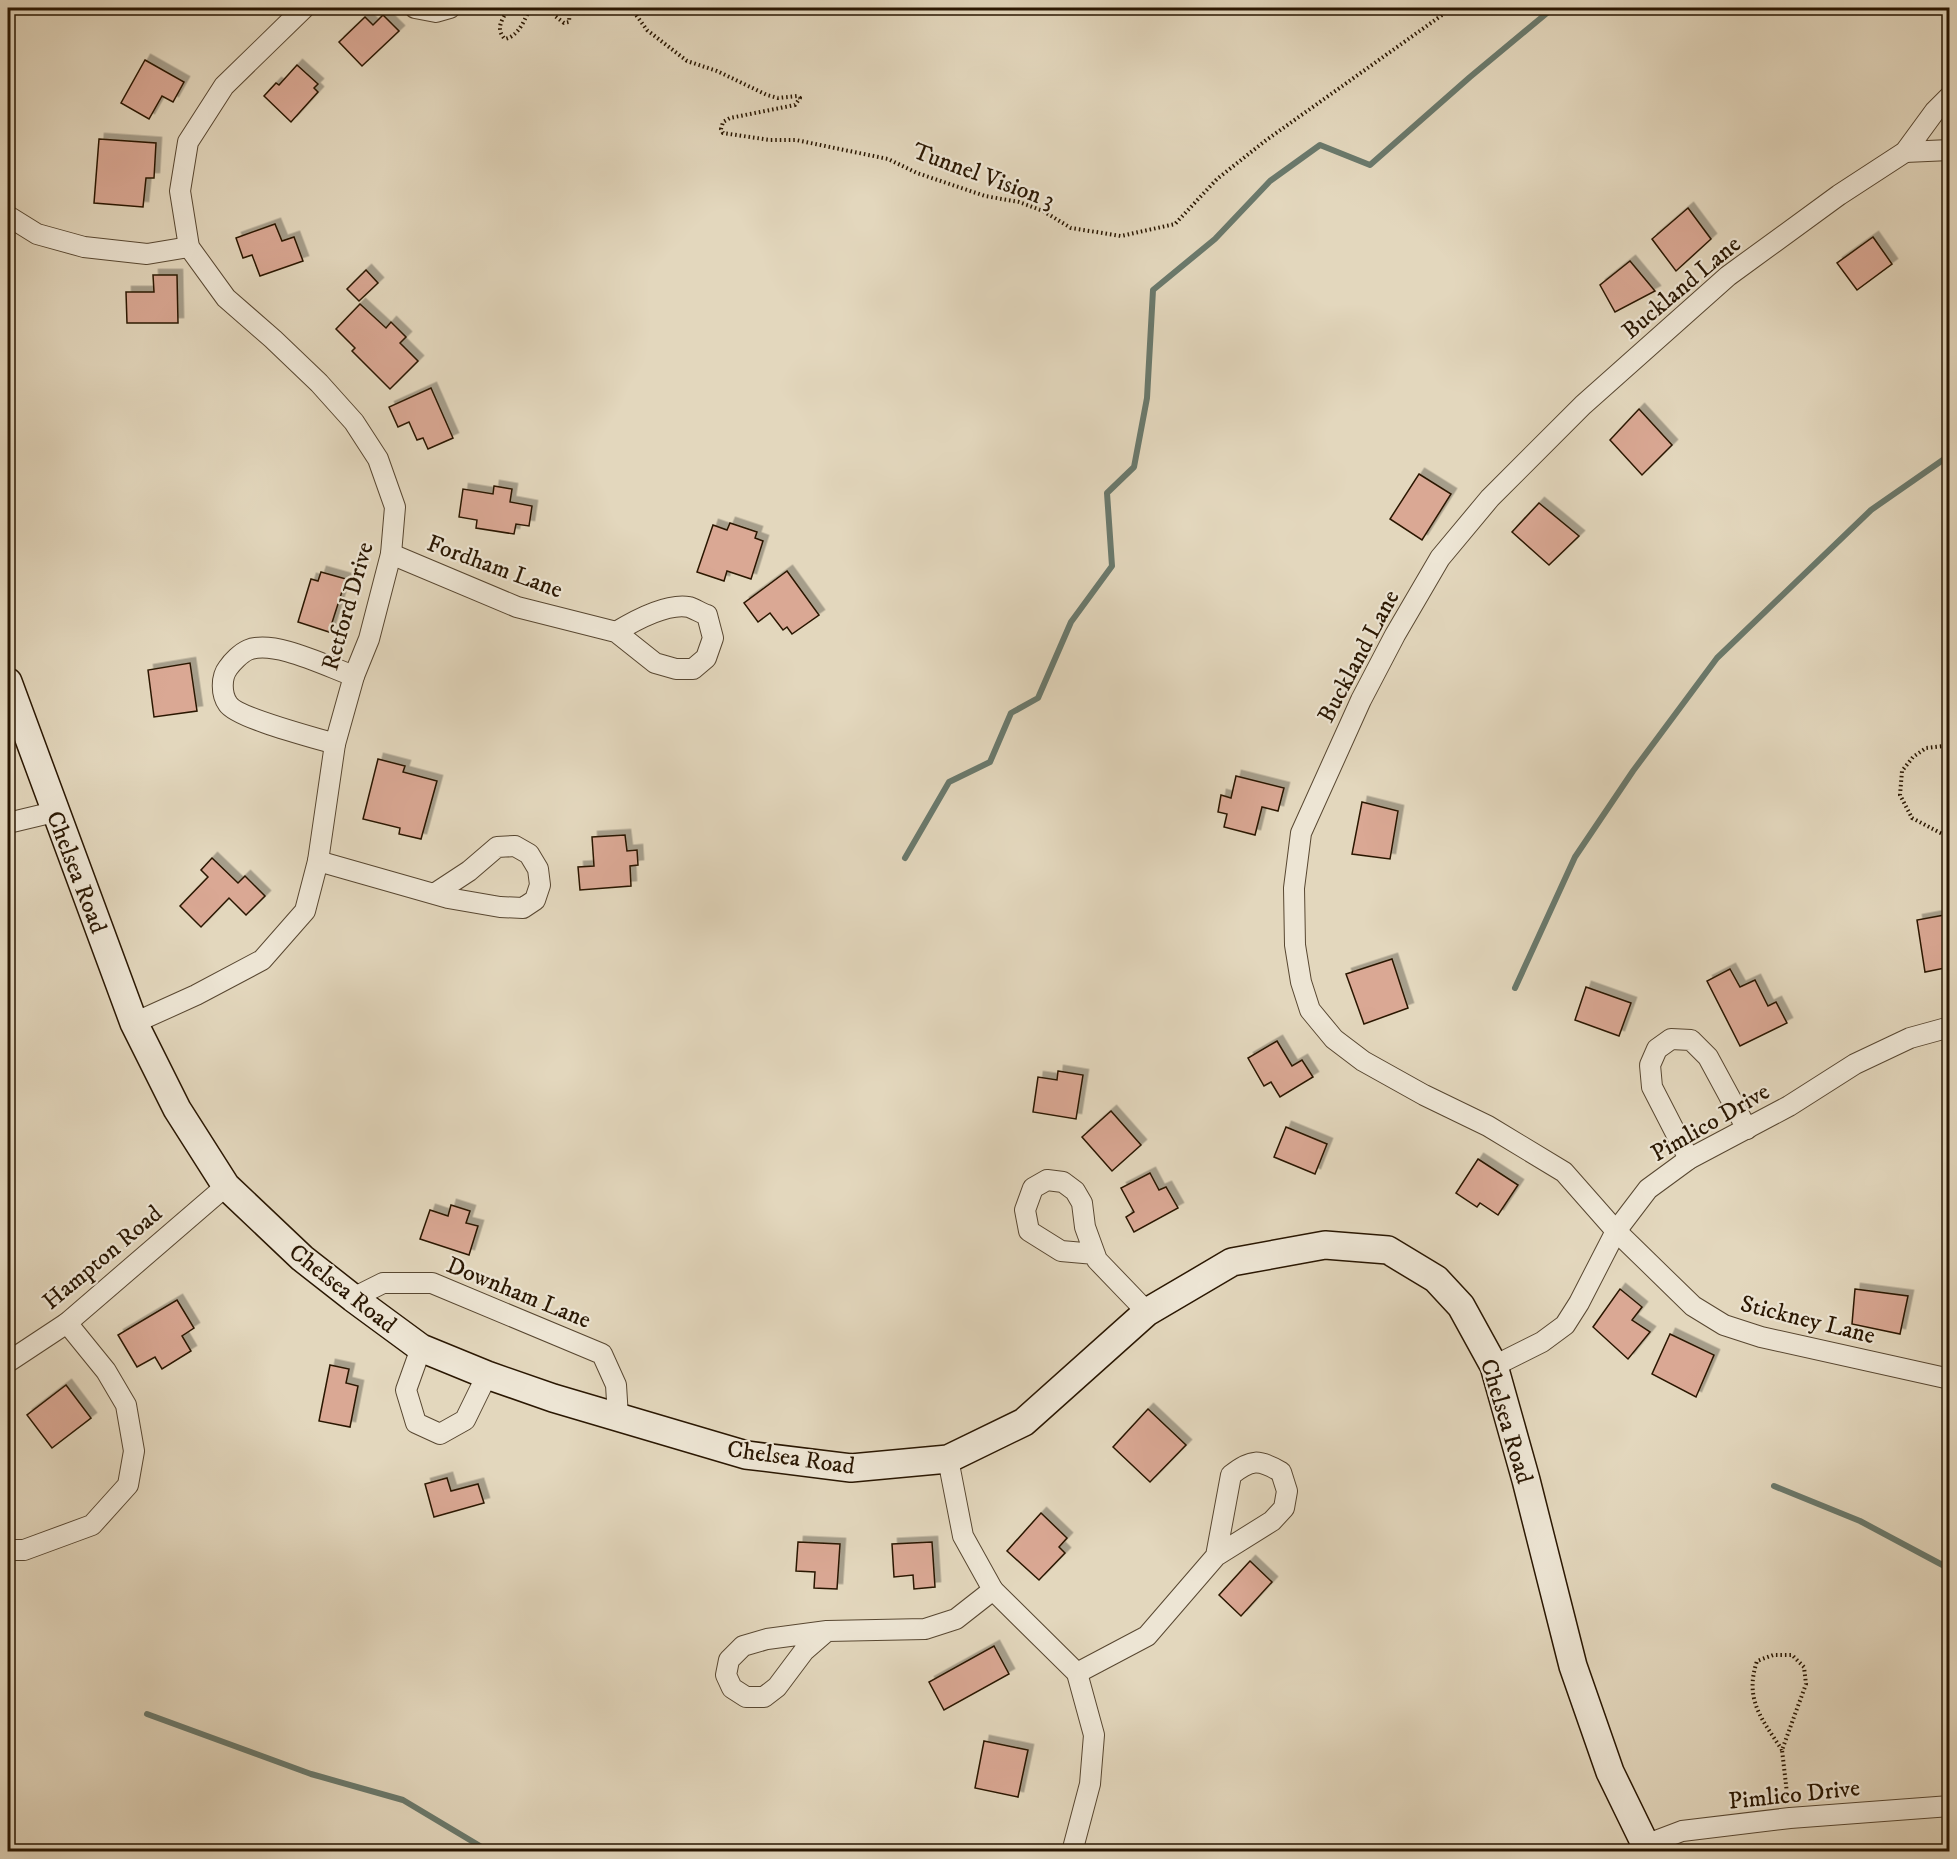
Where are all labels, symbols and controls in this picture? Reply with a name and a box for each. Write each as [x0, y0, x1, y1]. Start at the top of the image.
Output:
street label: Tunnel Vision 3 [909, 136, 1059, 216]
street label: Buckland Lane [1616, 229, 1747, 346]
street label: Fordham Lane [423, 529, 567, 605]
street label: Retford Drive [315, 539, 381, 674]
street label: Buckland Lane [1311, 585, 1406, 728]
street label: Chelsea Road [39, 807, 113, 938]
street label: Pimlico Drive [1646, 1077, 1775, 1169]
street label: Hampton Road [37, 1199, 169, 1317]
street label: Chelsea Road [282, 1237, 402, 1340]
street label: Downham Lane [442, 1250, 595, 1336]
street label: Stickney Lane [1737, 1289, 1878, 1351]
street label: Chelsea Road [1473, 1355, 1539, 1487]
street label: Chelsea Road [725, 1434, 857, 1482]
street label: Pimlico Drive [1727, 1773, 1861, 1817]

